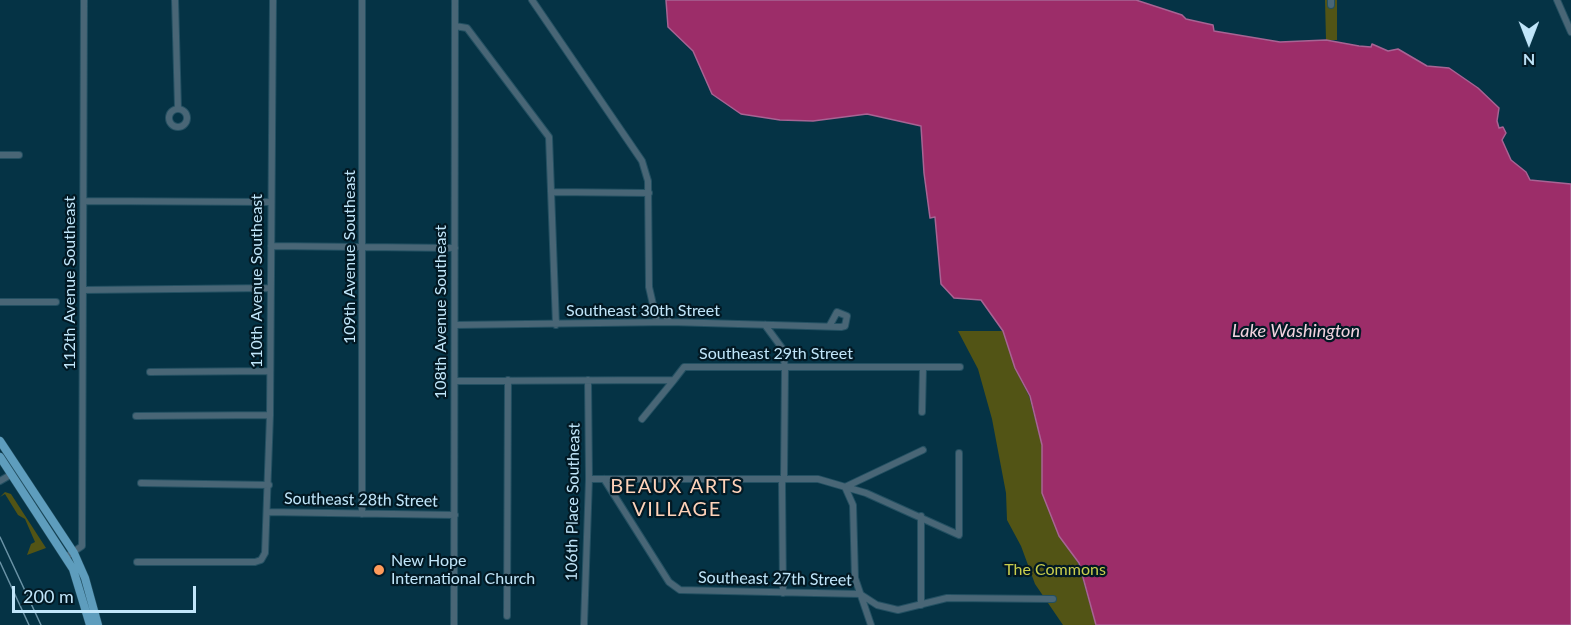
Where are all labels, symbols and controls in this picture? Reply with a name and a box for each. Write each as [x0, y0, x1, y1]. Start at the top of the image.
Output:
north arrow [1499, 12, 1559, 72]
text: N [1523, 51, 1535, 70]
street label: 109th Avenue Southeast [340, 170, 360, 344]
street label: 110th Avenue Southeast [247, 194, 267, 368]
street label: 112th Avenue Southeast [60, 196, 80, 370]
street label: 108th Avenue Southeast [431, 225, 451, 399]
street label: Southeast 30th Street [566, 301, 720, 321]
water label: Lake Washington [1232, 320, 1360, 342]
street label: Southeast 29th Street [699, 344, 853, 364]
street label: 106th Place Southeast [562, 423, 584, 581]
district label: BEAUX ARTS VILLAGE [610, 475, 744, 522]
street label: Southeast 28th Street [284, 489, 438, 511]
place label: New Hope International Church [391, 551, 535, 589]
park label: The Commons [1004, 560, 1106, 580]
marker: New Hope International Church [372, 563, 386, 577]
street label: Southeast 27th Street [698, 568, 852, 590]
scale bar [15, 574, 200, 612]
text: 200 m [23, 585, 74, 607]

